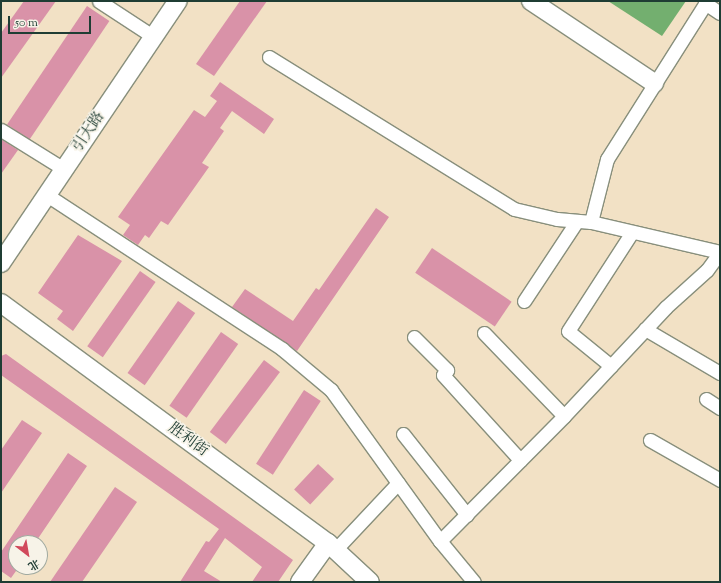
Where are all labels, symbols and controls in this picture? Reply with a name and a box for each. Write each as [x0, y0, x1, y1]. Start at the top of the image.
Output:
scale bar [10, 8, 93, 34]
text: 50 m [15, 14, 38, 32]
street label: 引大路 [69, 108, 109, 156]
street label: 胜利街 [165, 419, 211, 461]
north arrow [8, 535, 48, 575]
text: 北 [25, 555, 43, 574]

